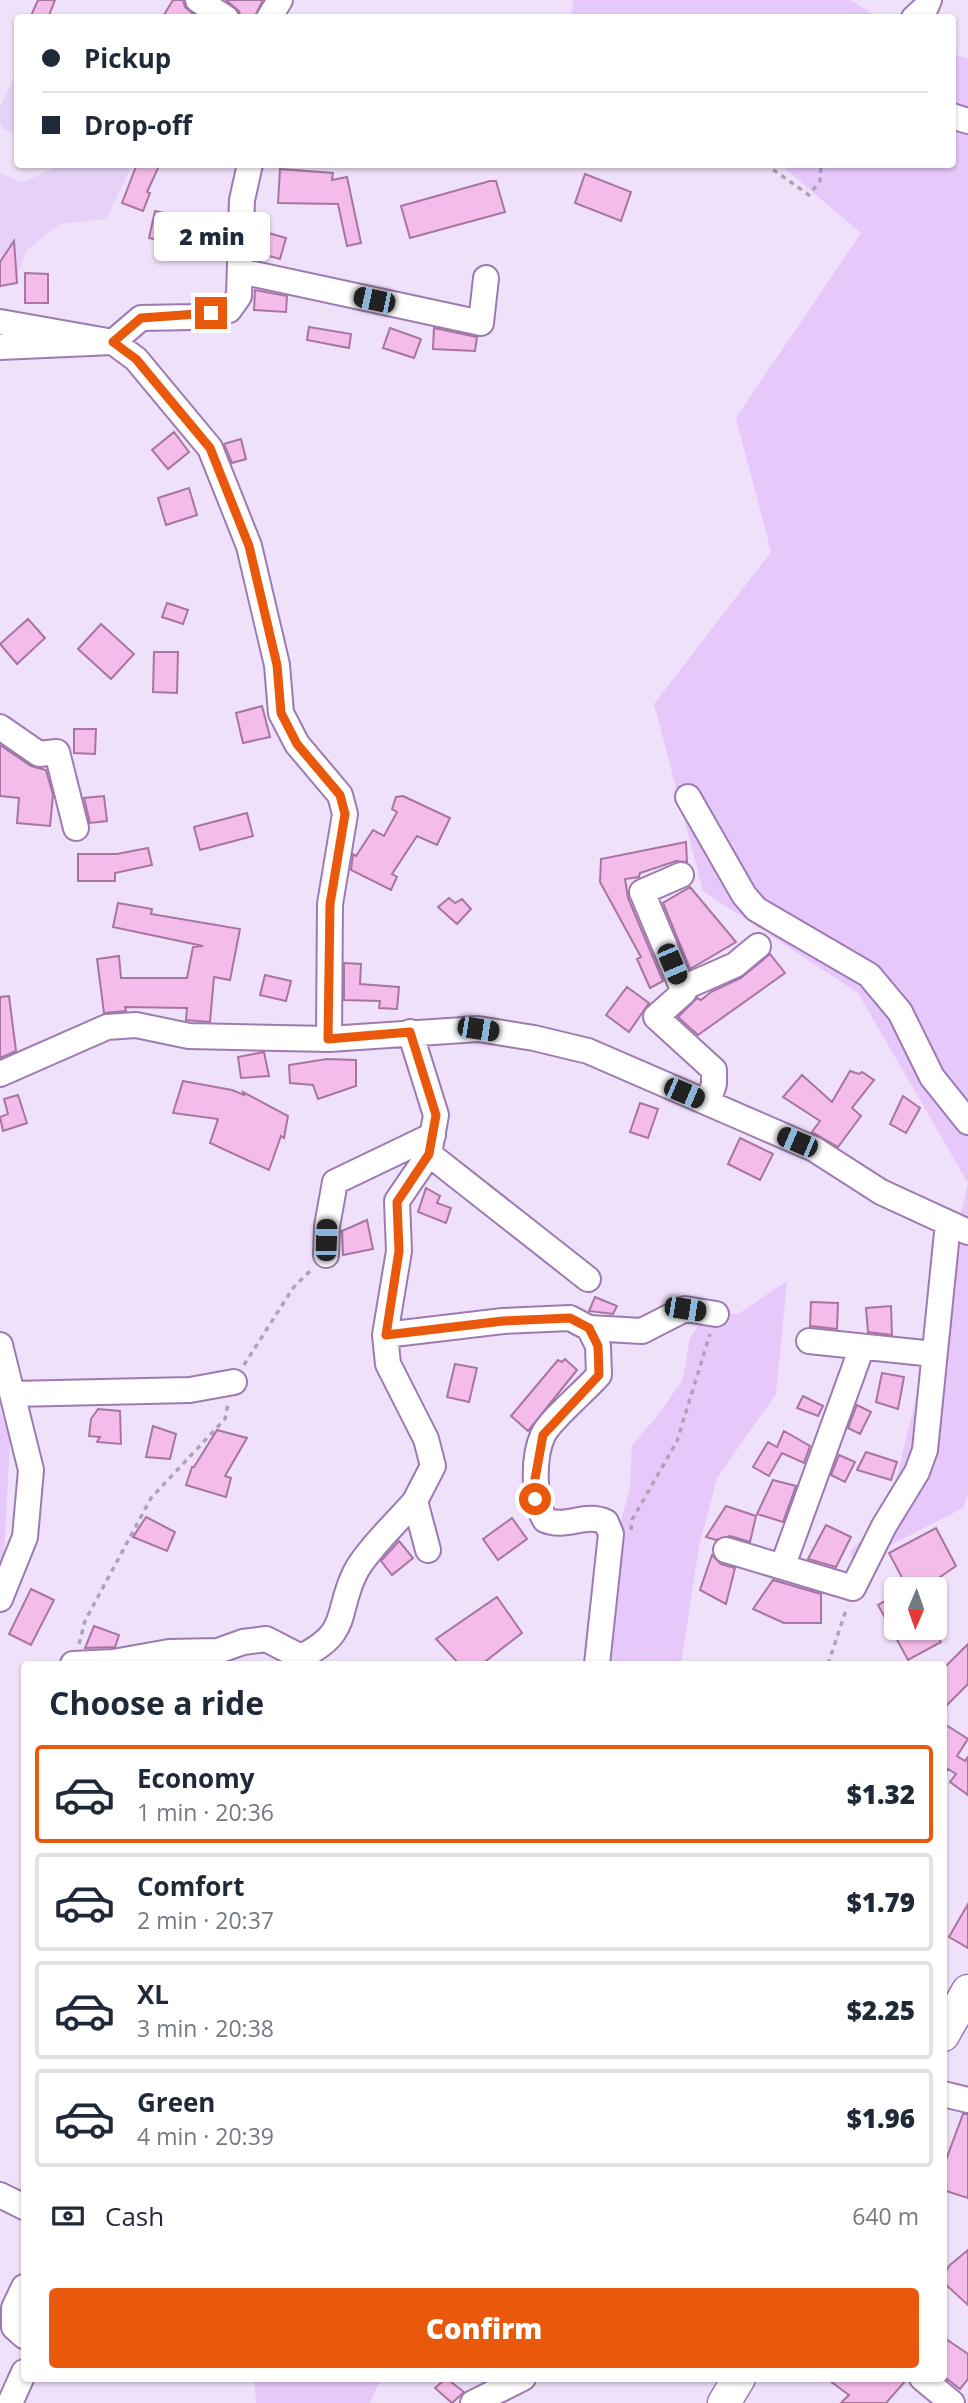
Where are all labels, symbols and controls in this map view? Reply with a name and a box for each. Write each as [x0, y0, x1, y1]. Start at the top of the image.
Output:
text: Pickup [84, 40, 171, 76]
text: Drop-off [84, 107, 192, 143]
callout: 2 min [153, 212, 269, 260]
text: 2 min [179, 220, 245, 252]
car [352, 285, 397, 315]
route end [195, 297, 227, 329]
car [655, 941, 690, 987]
car [456, 1015, 501, 1043]
car [661, 1075, 708, 1111]
car [774, 1124, 821, 1160]
car [315, 1219, 338, 1261]
car [663, 1295, 708, 1323]
route start [519, 1483, 551, 1515]
north arrow [884, 1577, 947, 1640]
map controls [884, 1577, 947, 1640]
text: Choose a ride [49, 1681, 264, 1724]
text: Economy [137, 1760, 255, 1796]
icon: car [53, 1763, 116, 1826]
text: $1.32 [847, 1776, 915, 1812]
text: 1 min · 20:36 [137, 1796, 274, 1828]
text: Comfort [137, 1868, 244, 1904]
icon: car [53, 1871, 116, 1934]
text: $1.79 [847, 1884, 915, 1920]
text: 2 min · 20:37 [137, 1904, 274, 1936]
text: XL [137, 1976, 169, 2012]
icon: car [53, 1979, 116, 2042]
text: $2.25 [847, 1992, 915, 2028]
text: 3 min · 20:38 [137, 2012, 274, 2044]
text: Green [137, 2084, 215, 2120]
icon: car [53, 2087, 116, 2150]
text: $1.96 [847, 2100, 915, 2136]
text: 4 min · 20:39 [137, 2120, 274, 2152]
icon: cash [49, 2197, 87, 2235]
text: Cash [105, 2198, 164, 2234]
text: 640 m [852, 2200, 919, 2232]
button: Confirm [49, 2288, 919, 2368]

